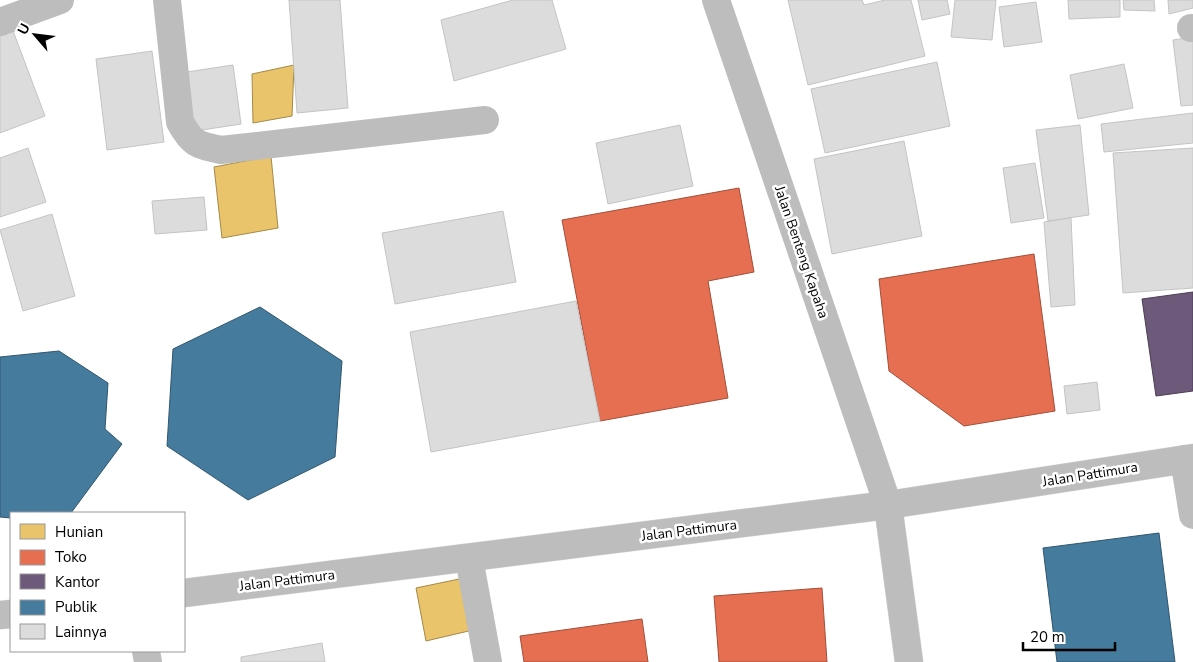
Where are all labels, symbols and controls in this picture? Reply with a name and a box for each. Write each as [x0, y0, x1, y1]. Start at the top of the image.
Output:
north arrow [10, 10, 60, 60]
text: U [13, 20, 35, 38]
street label: Jalan Benteng Kapaha [770, 182, 833, 321]
street label: Jalan Pattimura [1040, 458, 1139, 492]
legend [10, 512, 185, 652]
street label: Jalan Pattimura [639, 515, 738, 546]
text: Hunian [55, 522, 103, 542]
text: Toko [55, 547, 87, 567]
street label: Jalan Pattimura [237, 565, 336, 596]
text: Kantor [55, 572, 100, 592]
text: Publik [55, 597, 97, 617]
scale bar [1023, 620, 1116, 652]
text: Lainnya [55, 622, 107, 642]
text: 20 m [1030, 627, 1065, 647]

